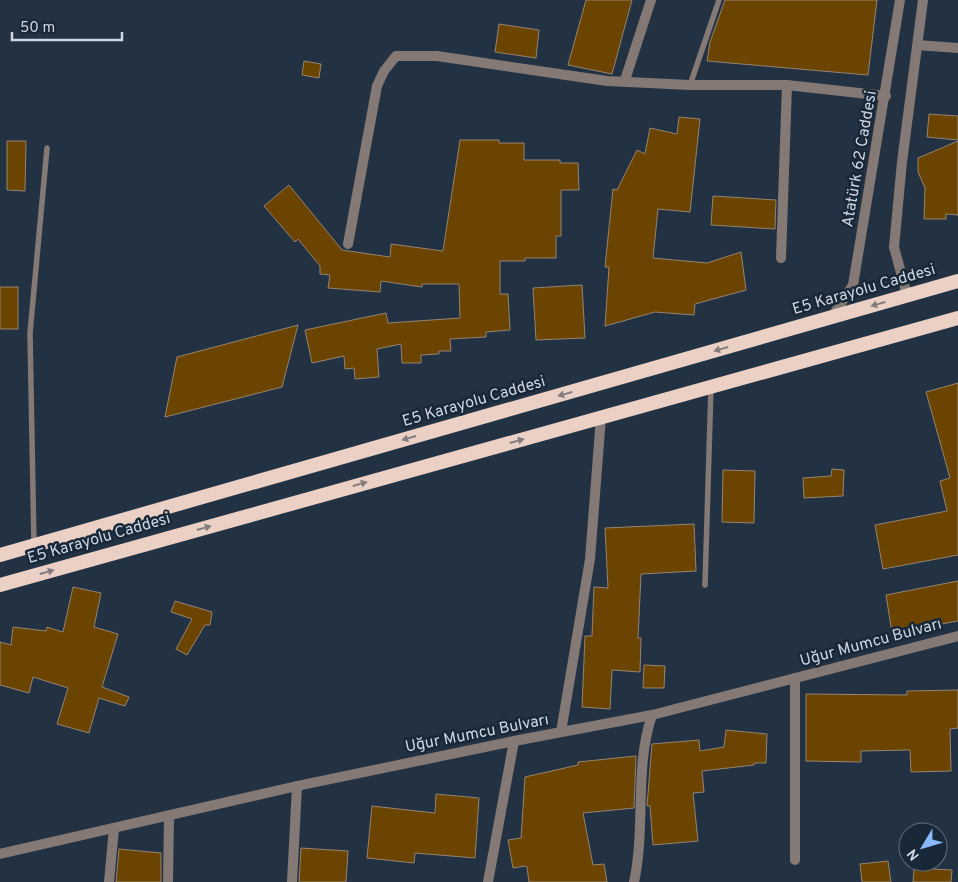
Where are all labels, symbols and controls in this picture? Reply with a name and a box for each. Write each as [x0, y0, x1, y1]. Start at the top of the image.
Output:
scale bar [12, 10, 122, 42]
text: 50 m [20, 19, 55, 38]
street label: Atatürk 62 Caddesi [838, 89, 882, 229]
street label: E5 Karayolu Caddesi [790, 260, 938, 320]
one-way arrow [870, 300, 885, 308]
one-way arrow [714, 345, 729, 353]
street label: E5 Karayolu Caddesi [400, 372, 548, 432]
one-way arrow [558, 390, 573, 398]
one-way arrow [401, 435, 416, 443]
one-way arrow [509, 436, 524, 444]
one-way arrow [353, 480, 368, 488]
street label: E5 Karayolu Caddesi [25, 509, 173, 569]
one-way arrow [196, 524, 211, 532]
one-way arrow [40, 567, 55, 575]
street label: Uğur Mumcu Bulvarı [798, 614, 944, 672]
street label: Uğur Mumcu Bulvarı [403, 710, 551, 758]
north arrow [898, 822, 948, 872]
text: N [904, 845, 924, 863]

